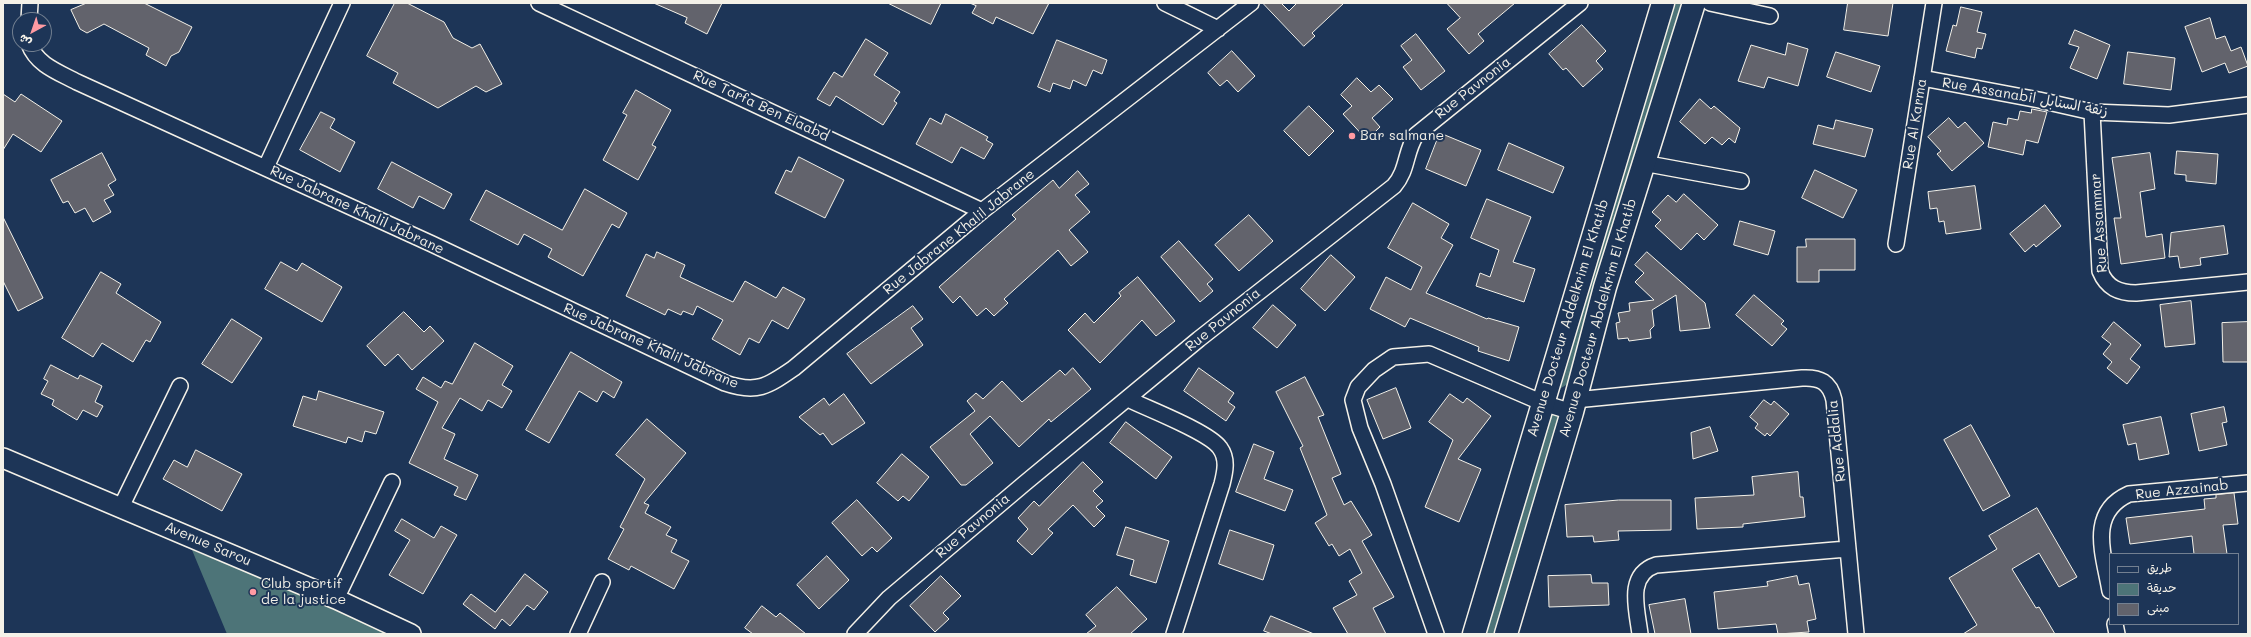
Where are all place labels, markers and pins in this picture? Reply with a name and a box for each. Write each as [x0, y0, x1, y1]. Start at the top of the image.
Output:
place label: Bar salmane [1360, 128, 1444, 144]
marker: Bar salmane [1347, 131, 1357, 141]
place label: Club sportif de la justice [261, 576, 346, 608]
marker: Club sportif de la justice [248, 587, 258, 597]

